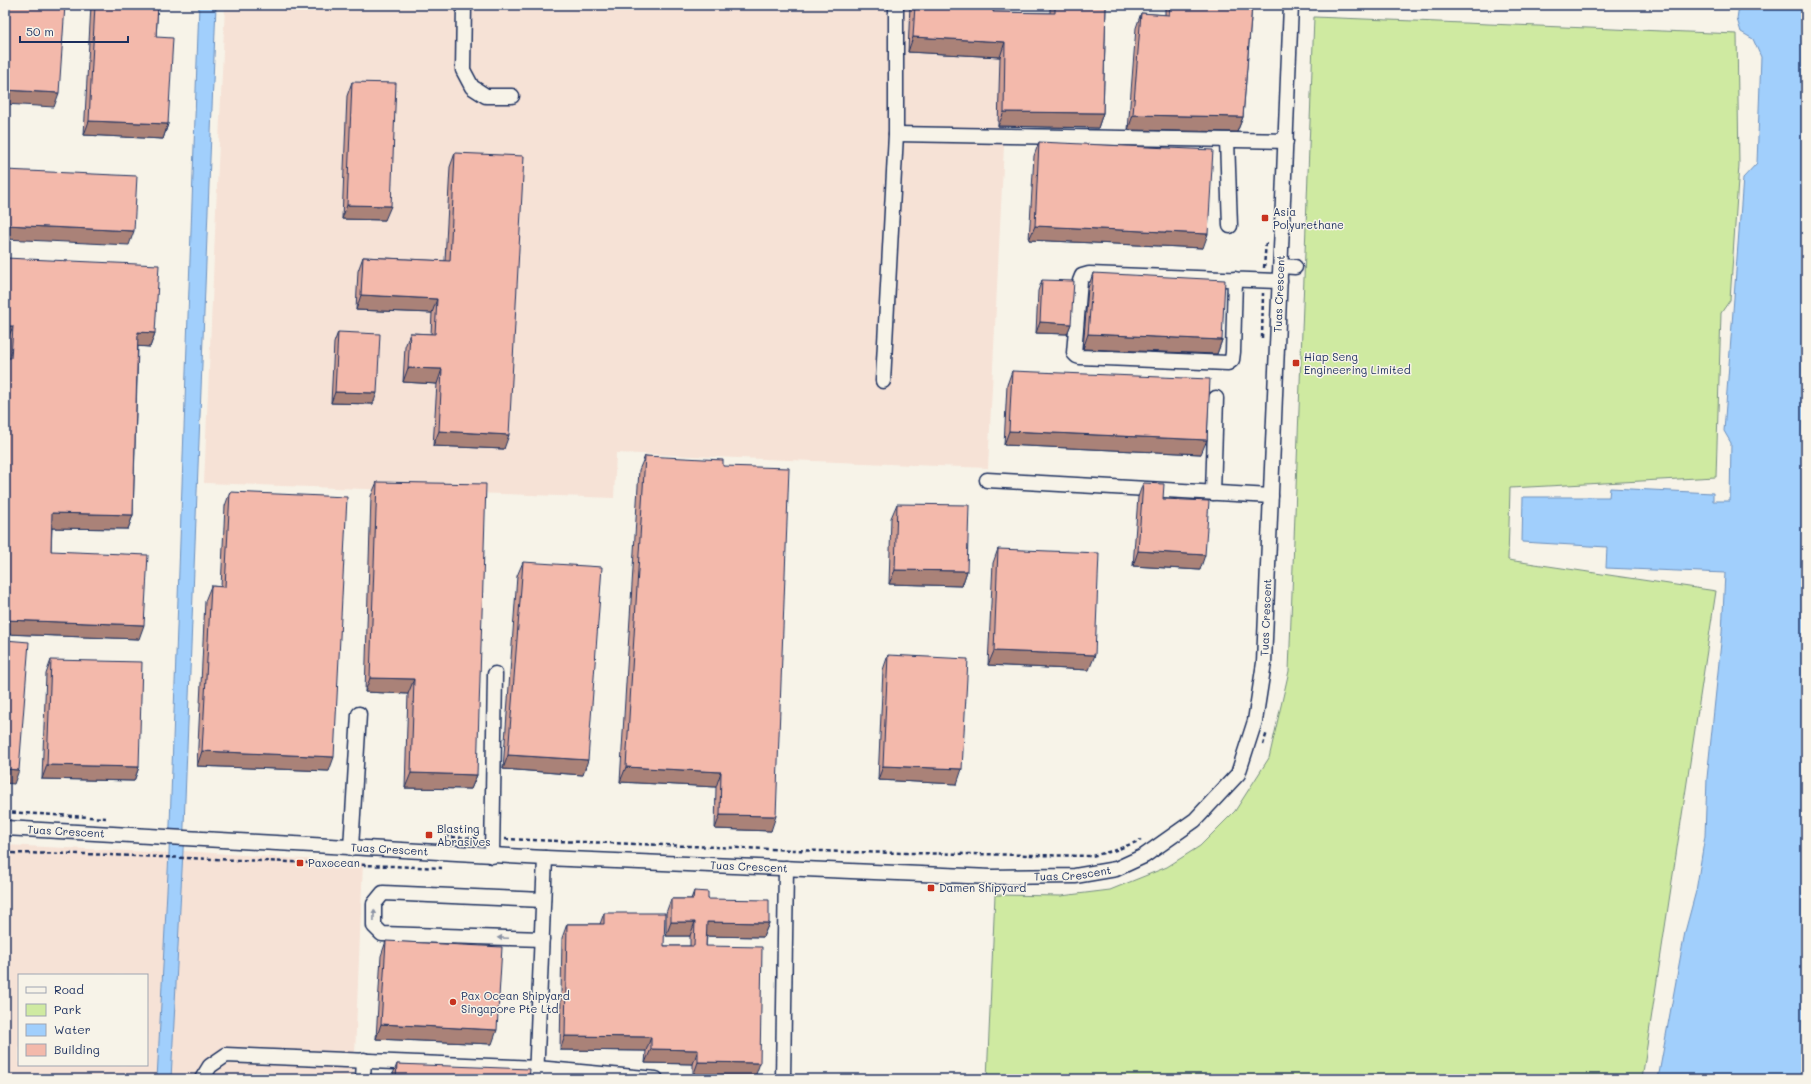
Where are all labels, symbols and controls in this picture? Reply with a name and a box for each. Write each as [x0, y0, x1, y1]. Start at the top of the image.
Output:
scale bar [20, 18, 128, 44]
text: 50 m [26, 23, 54, 39]
place label: Asia Polyurethane [1273, 204, 1344, 232]
marker: Asia Polyurethane [1260, 213, 1270, 223]
street label: Tuas Crescent [1270, 254, 1288, 333]
place label: Hiap Seng Engineering Limited [1304, 349, 1411, 377]
marker: Hiap Seng Engineering Limited [1291, 358, 1301, 368]
street label: Tuas Crescent [1256, 578, 1274, 657]
street label: Tuas Crescent [27, 821, 105, 841]
place label: Blasting Abrasives [437, 821, 491, 849]
marker: Blasting Abrasives [424, 830, 434, 840]
street label: Tuas Crescent [350, 839, 429, 859]
place label: Paxocean [308, 855, 360, 870]
street label: Tuas Crescent [710, 857, 788, 875]
marker: Paxocean [295, 858, 305, 868]
street label: Tuas Crescent [1034, 862, 1112, 883]
place label: Damen Shipyard [939, 880, 1026, 895]
marker: Damen Shipyard [926, 883, 936, 893]
one-way arrow [371, 908, 377, 921]
one-way arrow [497, 934, 509, 941]
legend [18, 974, 148, 1066]
text: Road [54, 981, 84, 997]
place label: Pax Ocean Shipyard Singapore Pte Ltd [461, 988, 570, 1016]
marker: Pax Ocean Shipyard Singapore Pte Ltd [448, 997, 458, 1007]
text: Park [54, 1001, 81, 1017]
text: Water [54, 1021, 91, 1037]
text: Building [54, 1041, 100, 1057]

